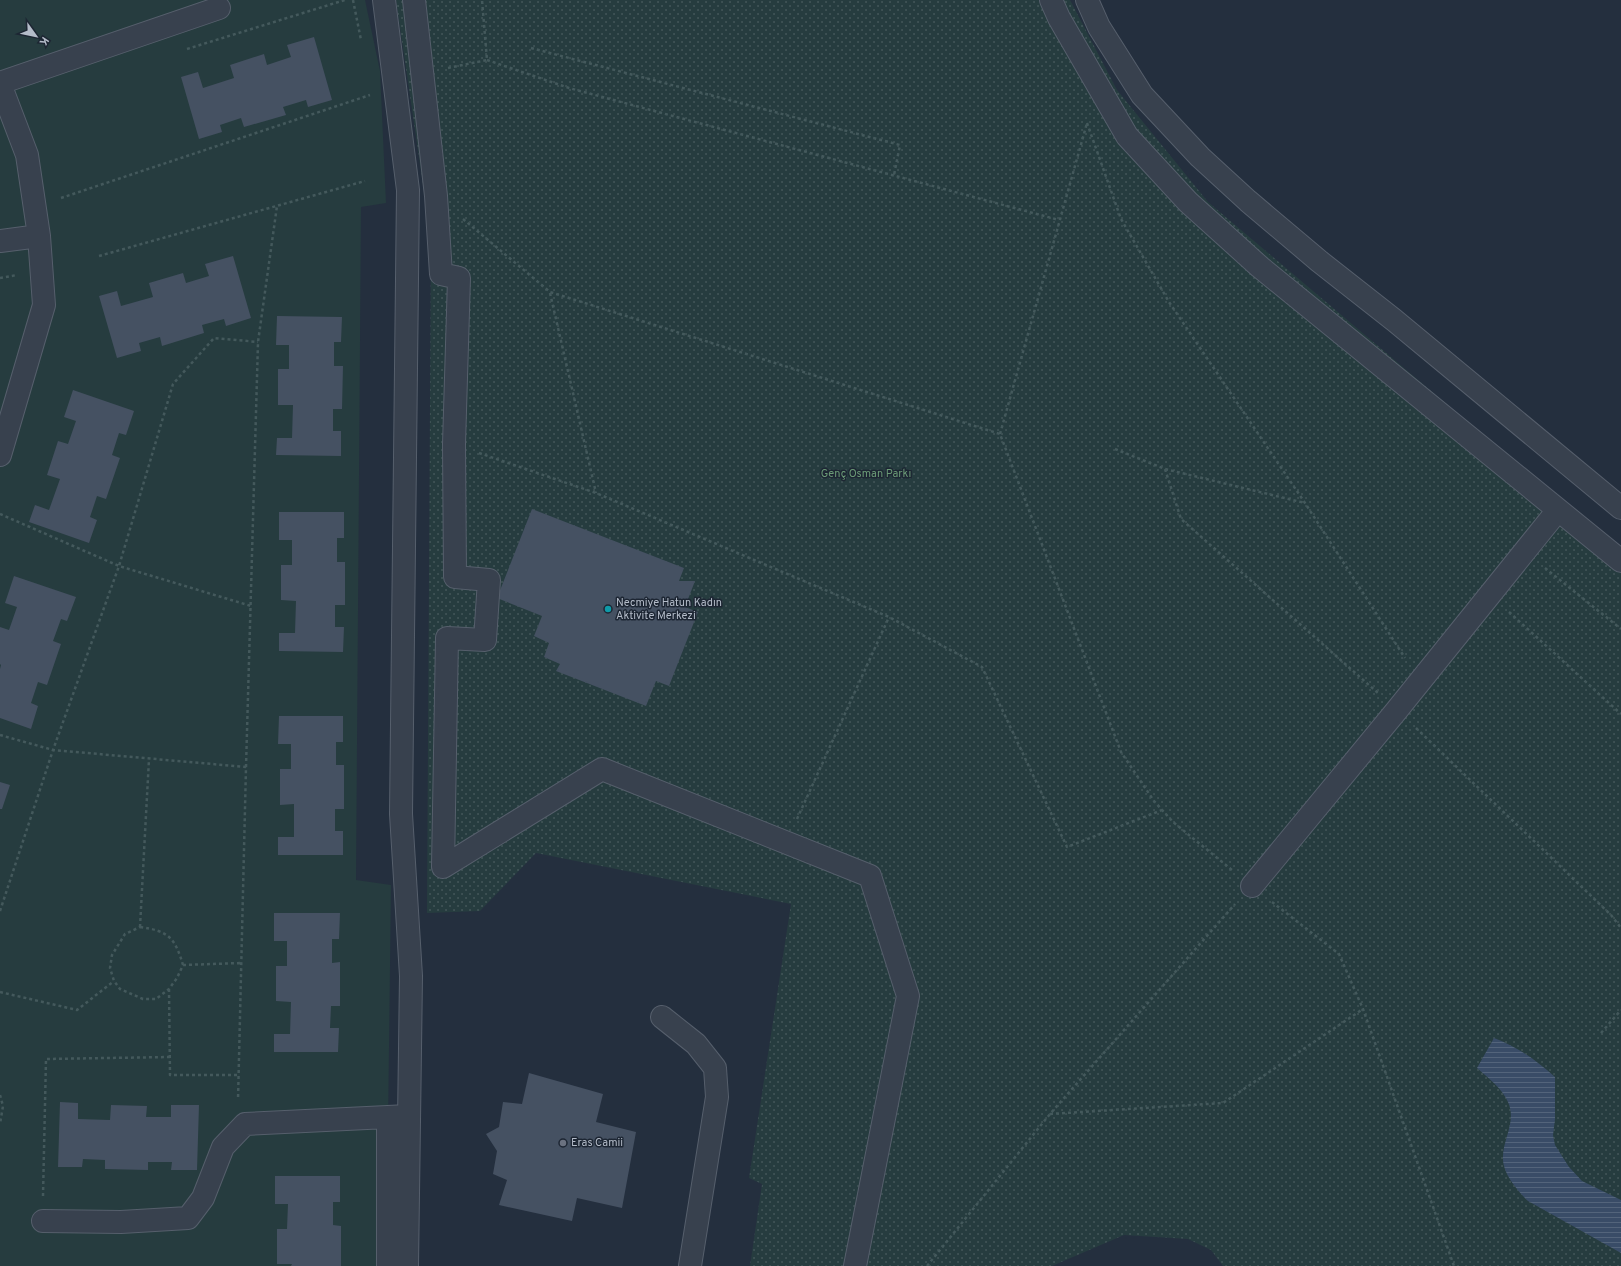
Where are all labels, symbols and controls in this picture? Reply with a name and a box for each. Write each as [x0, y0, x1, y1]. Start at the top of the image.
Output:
north arrow [16, 16, 56, 56]
text: K [35, 34, 52, 48]
park label: Genç Osman Parkı [821, 467, 911, 481]
place label: Necmiye Hatun Kadın Aktivite Merkezi [616, 596, 722, 623]
marker: Necmiye Hatun Kadın Aktivite Merkezi [603, 604, 613, 614]
place label: Eras Camii [571, 1136, 623, 1150]
marker: Eras Camii [558, 1138, 568, 1148]

